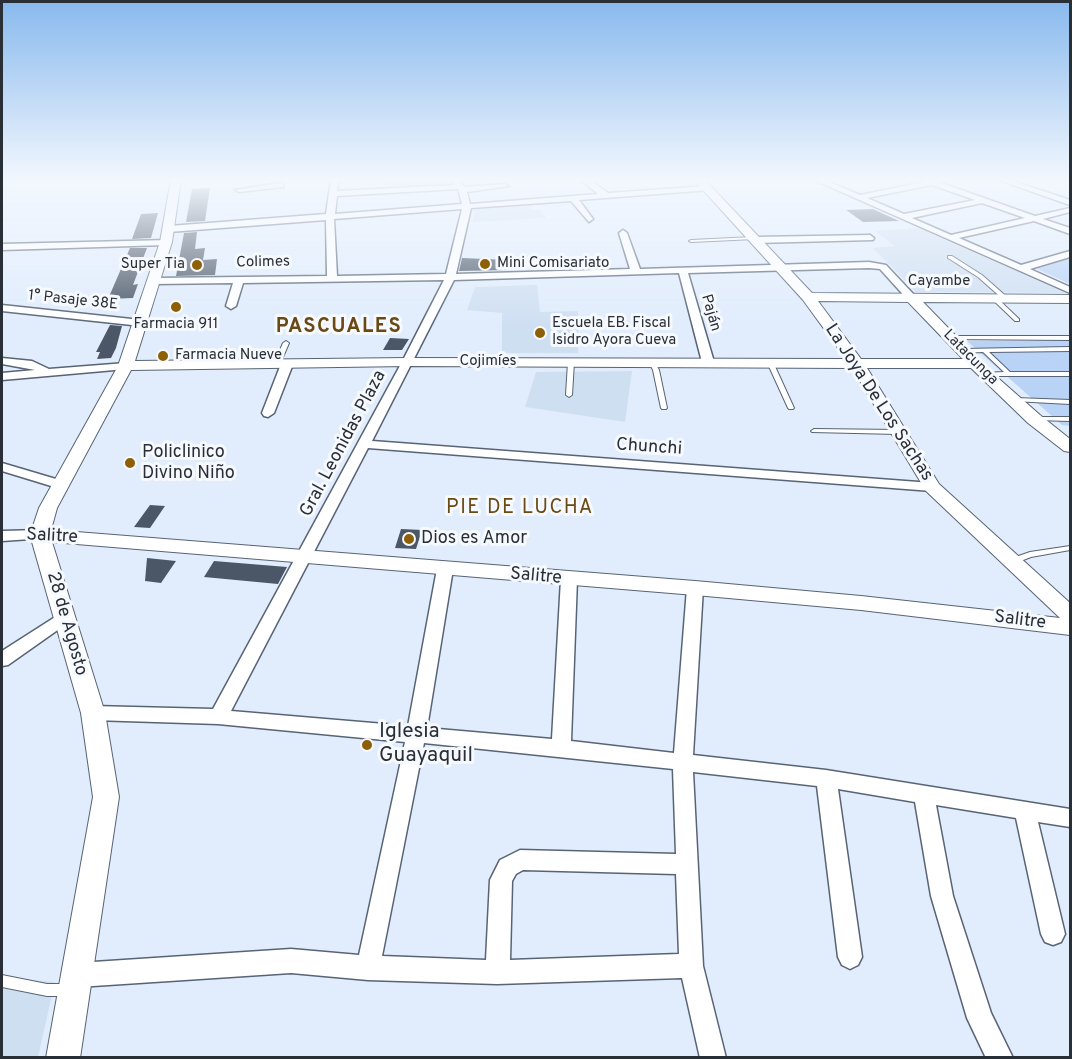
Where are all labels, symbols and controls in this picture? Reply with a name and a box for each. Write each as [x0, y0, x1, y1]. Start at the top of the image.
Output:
street label: Colimes [236, 254, 290, 272]
place label: Mini Comisariato [497, 255, 609, 273]
place label: Super Tia [121, 256, 185, 274]
marker: Mini Comisariato [478, 257, 492, 271]
marker: Super Tia [190, 258, 204, 272]
street label: Cayambe [908, 273, 970, 291]
street label: 1° Pasaje 38E [27, 287, 119, 315]
street label: Paján [696, 292, 724, 334]
marker: Farmacia 911 [169, 300, 183, 314]
place label: Escuela EB. Fiscal Isidro Ayora Cueva [552, 315, 676, 350]
place label: Farmacia 911 [134, 316, 218, 334]
district label: PASCUALES [276, 316, 402, 340]
street label: La Joya De Los Sachas [819, 321, 937, 485]
marker: Escuela EB. Fiscal Isidro Ayora Cueva [533, 326, 547, 340]
street label: Latacunga [939, 327, 1001, 389]
place label: Farmacia Nueve [175, 347, 282, 365]
marker: Farmacia Nueve [156, 349, 170, 363]
street label: Cojimíes [459, 353, 517, 371]
street label: Gral. Leonidas Plaza [296, 367, 392, 521]
street label: Chunchi [615, 435, 683, 461]
place label: Policlinico Divino Niño [142, 442, 235, 484]
marker: Policlinico Divino Niño [123, 456, 137, 470]
district label: PIE DE LUCHA [446, 497, 594, 521]
street label: Salitre [26, 525, 78, 549]
place label: Dios es Amor [421, 528, 527, 550]
marker: Dios es Amor [402, 532, 416, 546]
street label: Salitre [509, 564, 563, 590]
street label: 28 de Agosto [41, 570, 91, 678]
street label: Salitre [993, 607, 1047, 635]
place label: Iglesia Guayaquil [379, 720, 473, 770]
marker: Iglesia Guayaquil [360, 738, 374, 752]

